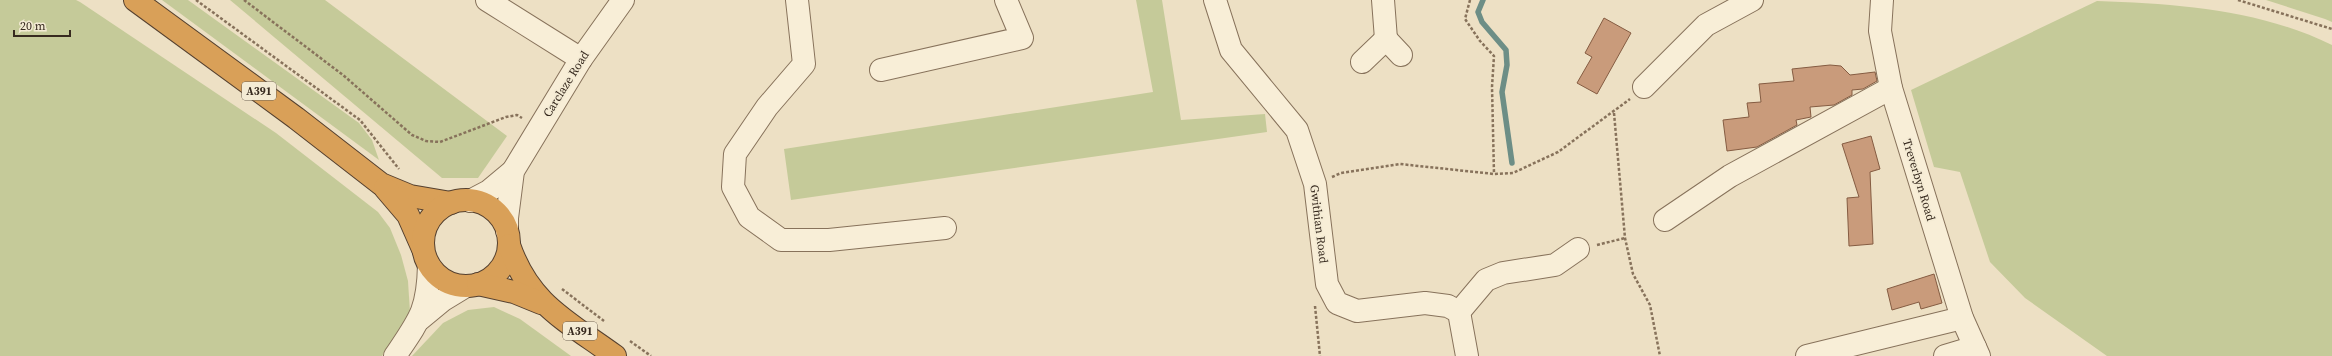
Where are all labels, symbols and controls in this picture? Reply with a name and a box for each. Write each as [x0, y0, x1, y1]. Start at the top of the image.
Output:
scale bar [14, 12, 70, 38]
text: 20 m [20, 18, 46, 34]
street label: Carclaze Road [539, 48, 593, 120]
road number: A391 [242, 82, 276, 100]
street label: Treverbyn Road [1899, 137, 1939, 223]
street label: Gwithian Road [1306, 184, 1332, 264]
road number: A391 [563, 322, 597, 340]

